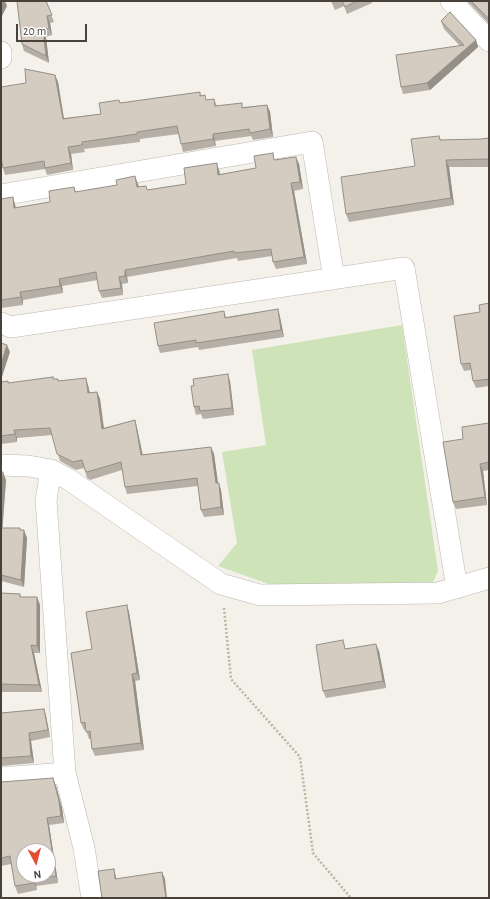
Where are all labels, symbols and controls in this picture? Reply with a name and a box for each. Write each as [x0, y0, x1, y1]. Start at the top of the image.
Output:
scale bar [18, 16, 89, 42]
text: 20 m [23, 25, 46, 37]
north arrow [16, 843, 56, 883]
text: N [33, 868, 42, 880]

